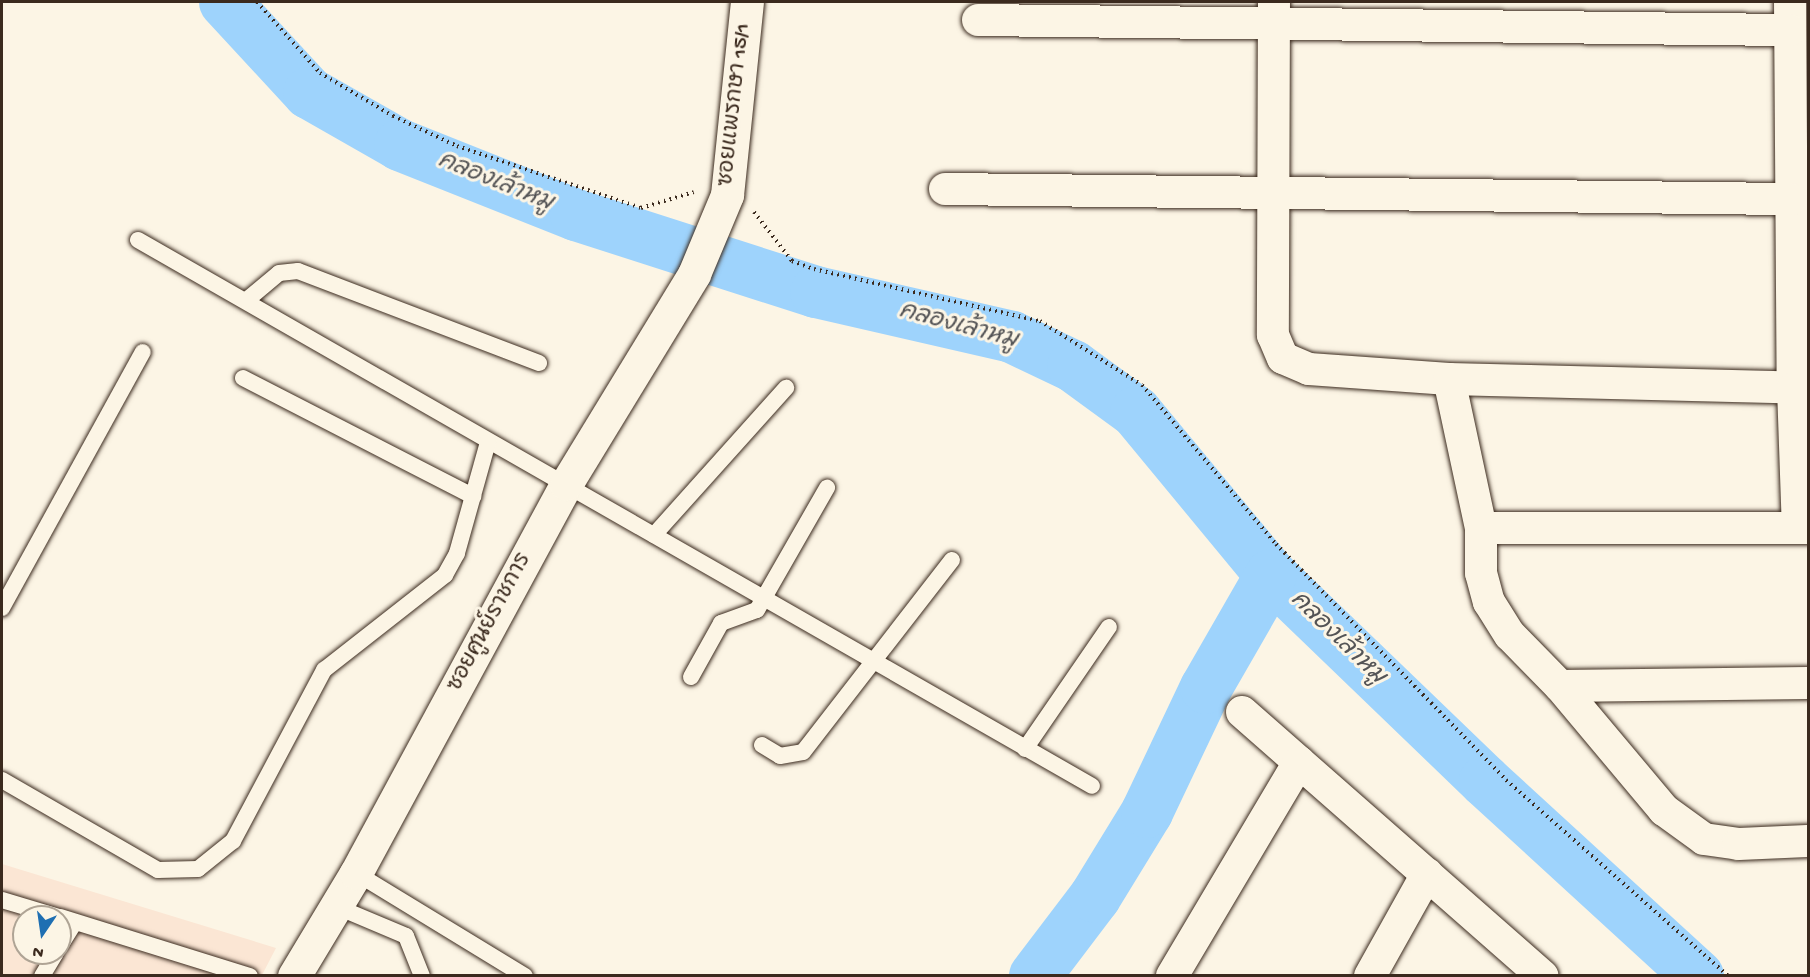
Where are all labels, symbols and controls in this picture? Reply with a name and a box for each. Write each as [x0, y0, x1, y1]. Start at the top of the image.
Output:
street label: ซอยแพรกษา 15/1 [714, 22, 758, 188]
water label: คลองเล้าหมู [433, 147, 557, 219]
water label: คลองเล้าหมู [896, 297, 1020, 357]
street label: ซอยศูนย์ราชการ [443, 549, 539, 697]
water label: คลองเล้าหมู [1283, 586, 1391, 692]
north arrow [12, 905, 72, 965]
text: N [31, 941, 46, 962]

